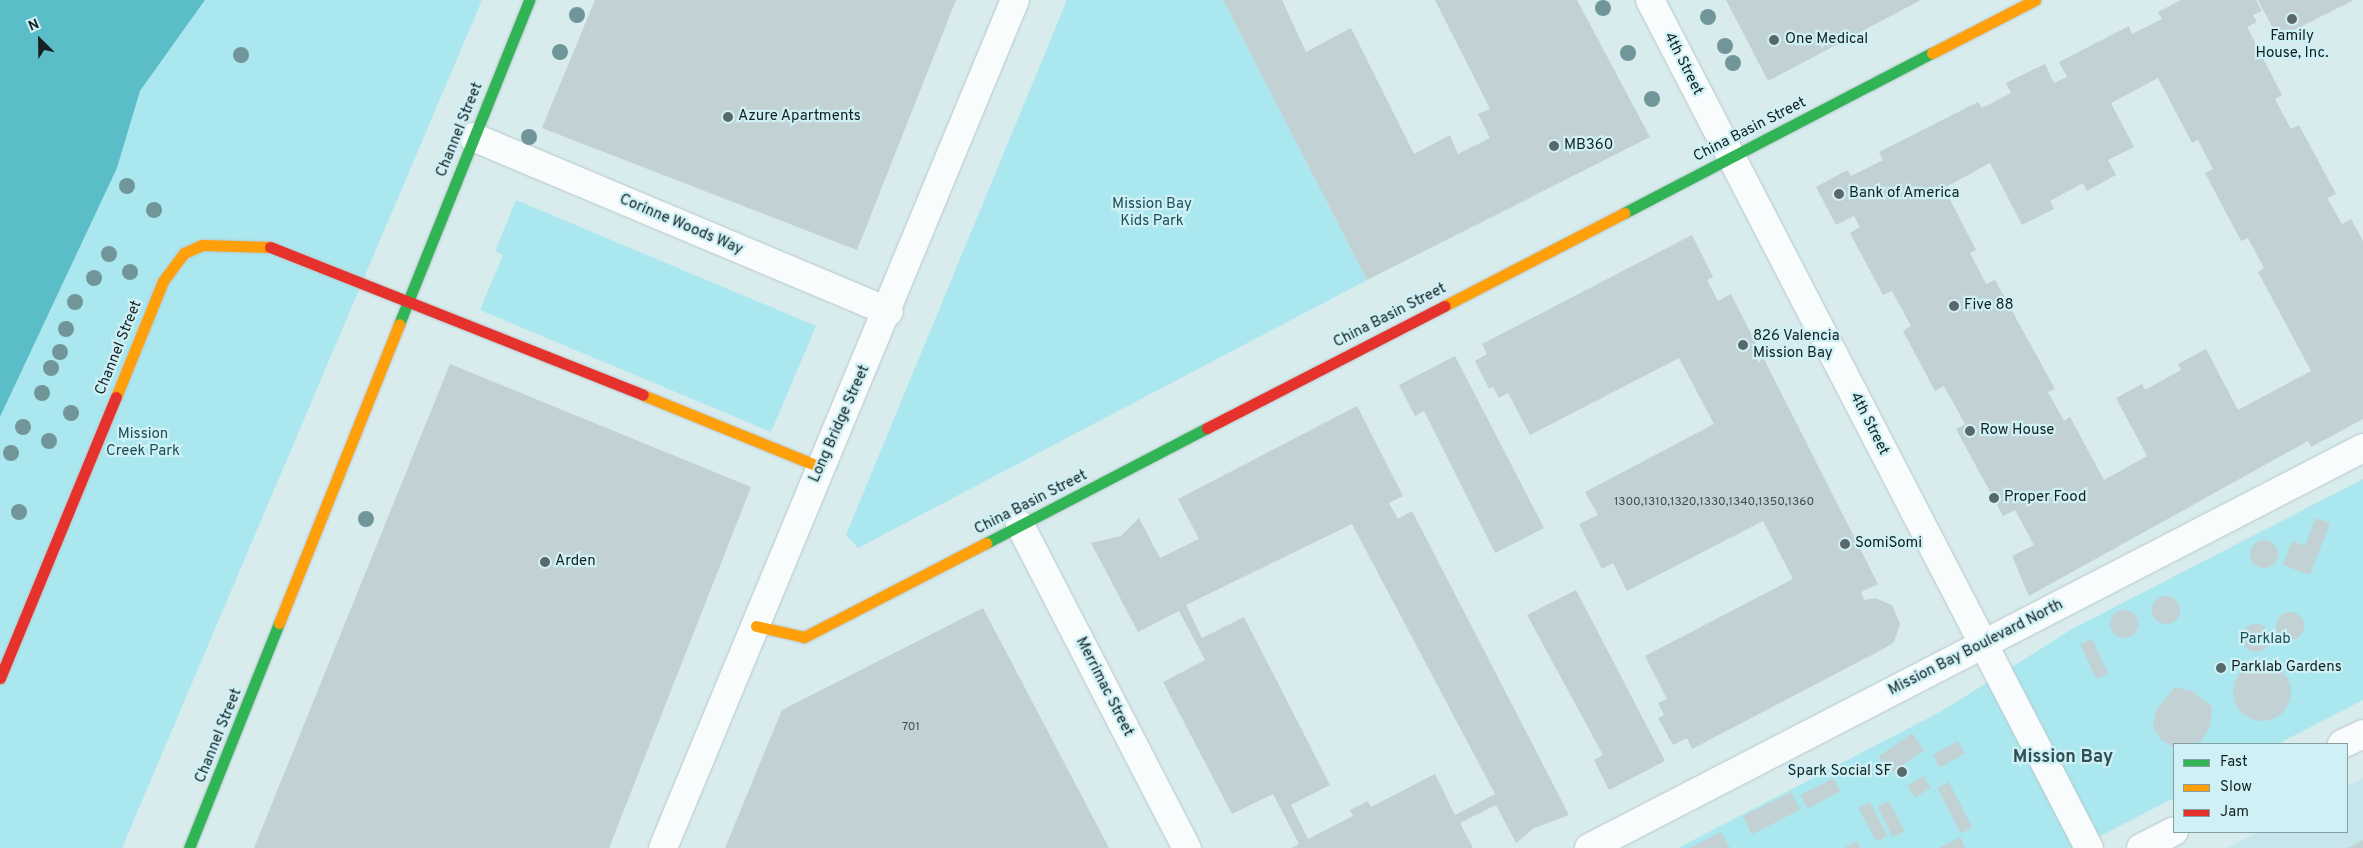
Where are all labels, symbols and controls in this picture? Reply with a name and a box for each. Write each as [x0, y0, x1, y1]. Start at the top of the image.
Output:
marker: Family House, Inc. [2286, 13, 2298, 25]
north arrow [15, 15, 65, 65]
text: N [26, 16, 42, 36]
place label: Family House, Inc. [2255, 27, 2329, 62]
street label: 4th Street [1660, 30, 1706, 98]
place label: One Medical [1785, 31, 1868, 49]
marker: One Medical [1767, 33, 1781, 47]
street label: Channel Street [433, 80, 487, 180]
street label: China Basin Street [1691, 94, 1809, 166]
place label: Azure Apartments [738, 108, 861, 126]
marker: Azure Apartments [722, 111, 734, 123]
place label: MB360 [1564, 137, 1613, 155]
marker: MB360 [1548, 140, 1560, 152]
place label: Bank of America [1849, 185, 1960, 203]
marker: Bank of America [1833, 188, 1845, 200]
street label: Corinne Woods Way [616, 191, 746, 259]
park label: Mission Bay Kids Park [1112, 195, 1192, 230]
street label: China Basin Street [1331, 280, 1449, 352]
place label: Five 88 [1964, 297, 2014, 315]
street label: Channel Street [92, 298, 146, 398]
marker: Five 88 [1948, 300, 1960, 312]
place label: 826 Valencia Mission Bay [1753, 327, 1840, 362]
marker: 826 Valencia Mission Bay [1737, 339, 1749, 351]
street label: Long Bridge Street [806, 363, 874, 485]
street label: 4th Street [1846, 390, 1892, 458]
place label: Row House [1980, 422, 2054, 440]
park label: Mission Creek Park [106, 425, 180, 460]
marker: Row House [1964, 425, 1976, 437]
street label: China Basin Street [972, 467, 1090, 539]
place label: Proper Food [2004, 489, 2086, 507]
marker: Proper Food [1988, 492, 2000, 504]
house number: 1300,1310,1320,1330,1340,1350,1360 [1614, 496, 1814, 510]
place label: SomiSomi [1855, 535, 1922, 553]
marker: SomiSomi [1839, 538, 1851, 550]
place label: Arden [555, 553, 596, 571]
marker: Arden [539, 556, 551, 568]
street label: Mission Bay Boulevard North [1886, 596, 2066, 700]
park label: Parklab [2239, 631, 2291, 649]
street label: Merrimac Street [1071, 634, 1137, 740]
place label: Parklab Gardens [2231, 659, 2342, 677]
marker: Parklab Gardens [2215, 662, 2227, 674]
street label: Channel Street [192, 686, 246, 786]
house number: 701 [902, 721, 920, 735]
legend [2173, 743, 2348, 833]
district label: Mission Bay [2013, 747, 2113, 769]
text: Fast [2220, 753, 2248, 772]
place label: Spark Social SF [1788, 763, 1892, 781]
marker: Spark Social SF [1896, 766, 1908, 778]
text: Slow [2220, 778, 2252, 797]
text: Jam [2220, 803, 2249, 822]

